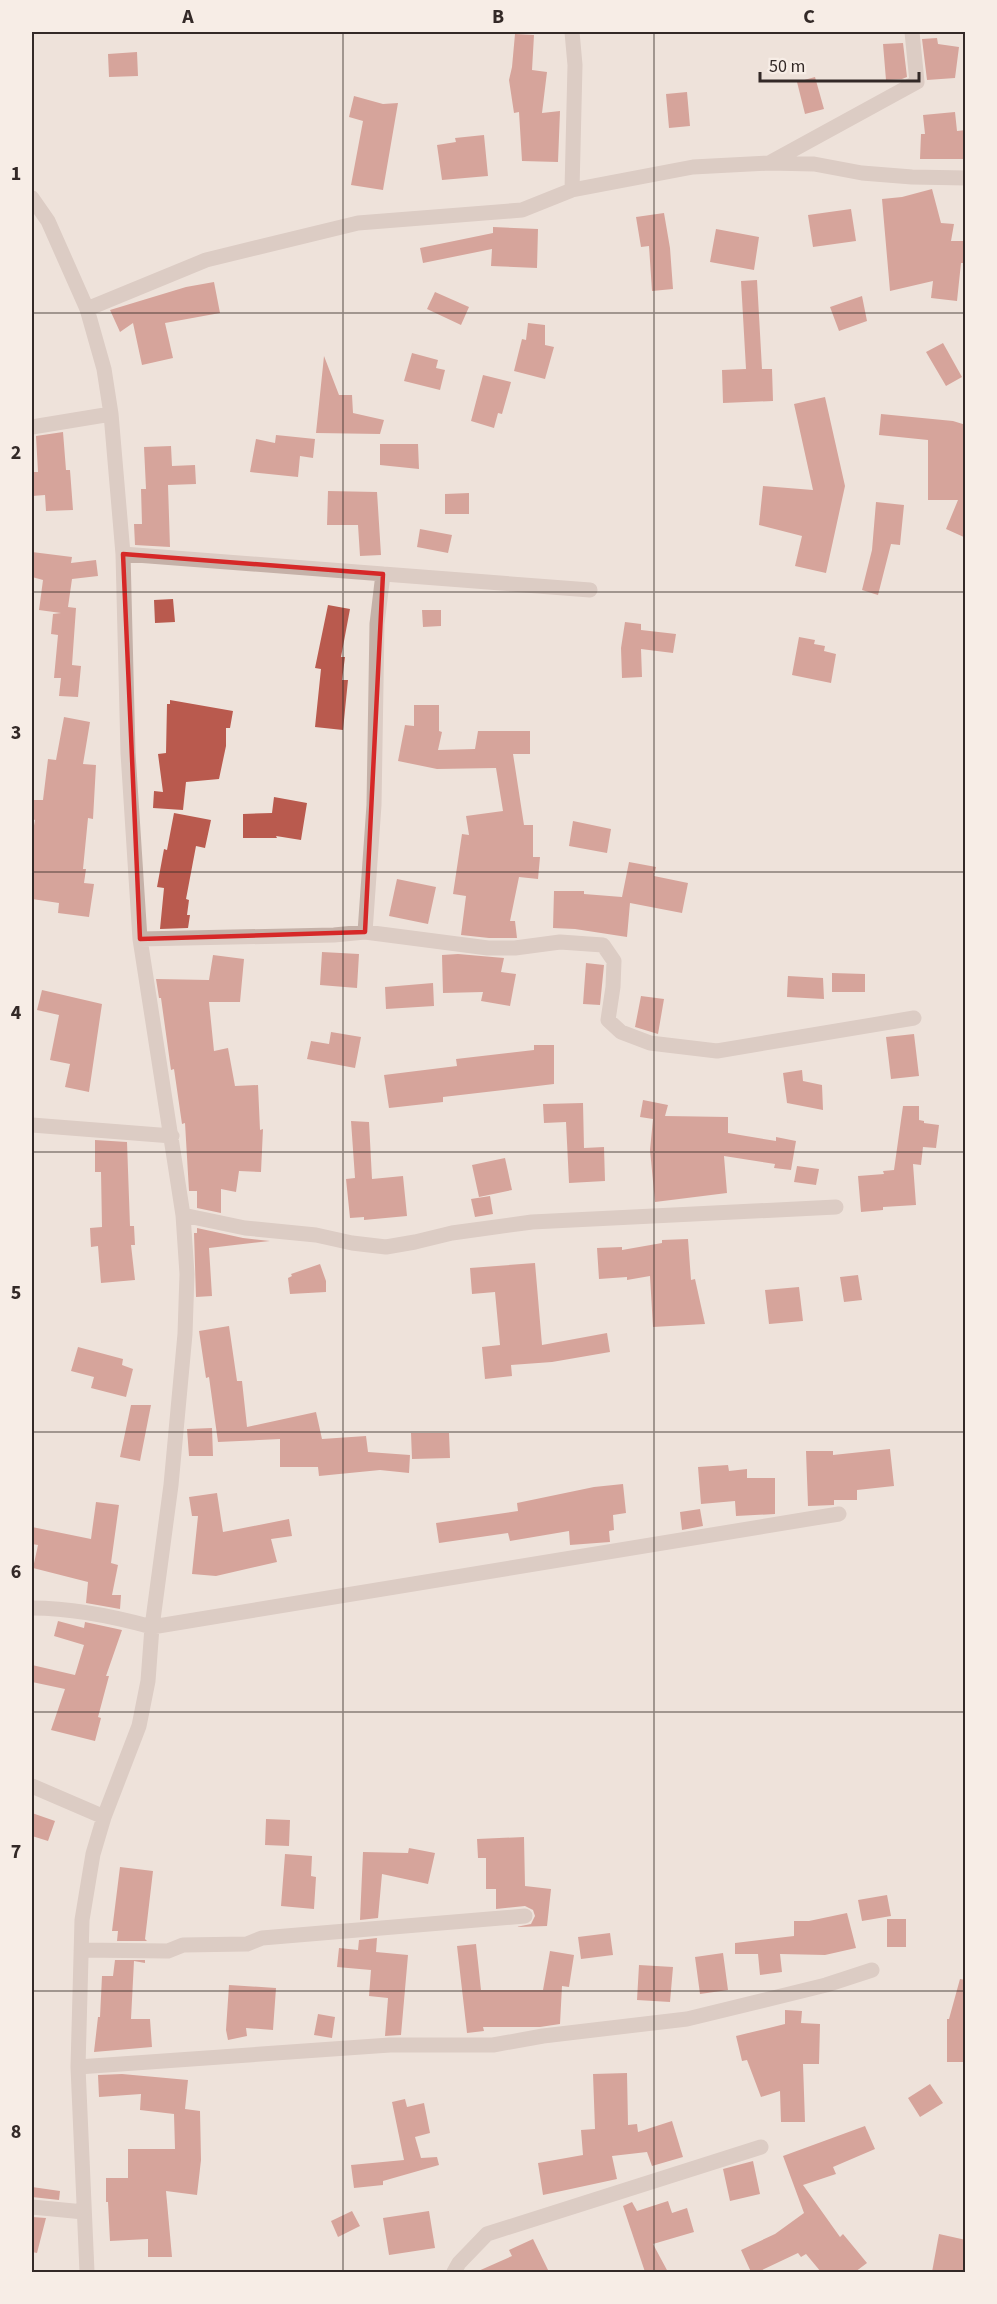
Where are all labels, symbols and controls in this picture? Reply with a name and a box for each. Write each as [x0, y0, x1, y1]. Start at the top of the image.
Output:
text: A [181, 3, 194, 31]
text: B [492, 3, 504, 31]
text: C [803, 3, 815, 31]
scale bar [760, 45, 919, 83]
text: 50 m [769, 54, 805, 79]
text: 1 [11, 160, 21, 188]
text: 2 [11, 439, 21, 467]
text: 3 [11, 719, 21, 747]
text: 4 [11, 999, 22, 1027]
text: 5 [11, 1279, 21, 1307]
text: 6 [11, 1558, 21, 1586]
text: 7 [11, 1838, 21, 1866]
text: 8 [11, 2118, 21, 2146]

